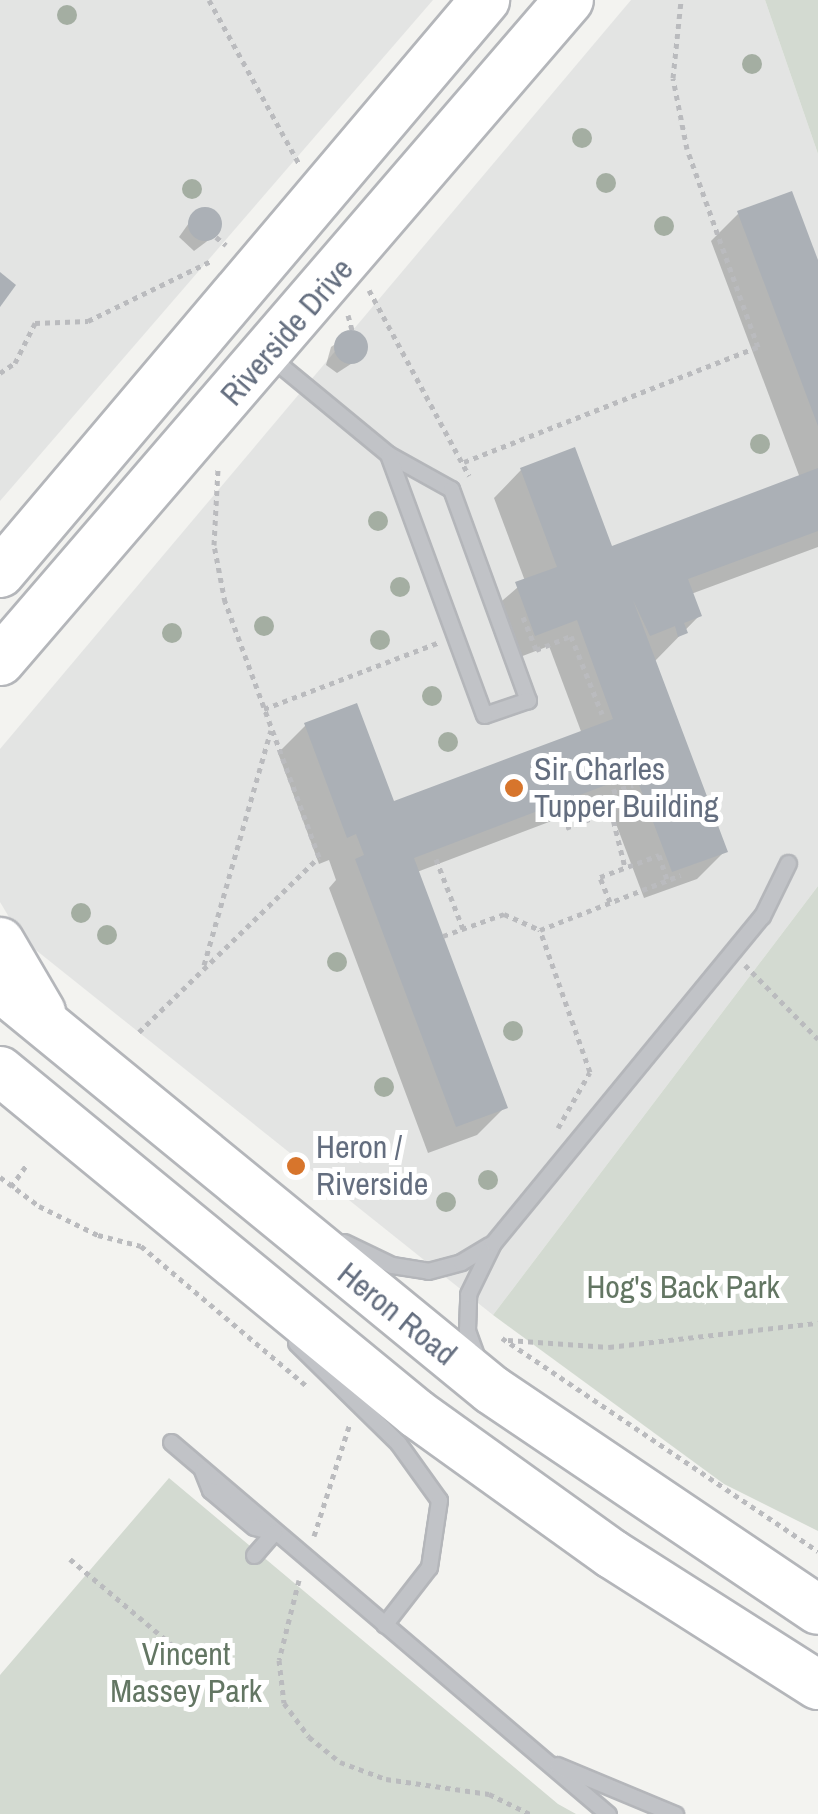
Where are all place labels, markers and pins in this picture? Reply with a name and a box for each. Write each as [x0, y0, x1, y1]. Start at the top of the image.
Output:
place label: Sir Charles Tupper Building [534, 751, 718, 826]
marker: Sir Charles Tupper Building [503, 777, 525, 799]
place label: Heron / Riverside [316, 1129, 428, 1204]
marker: Heron / Riverside [285, 1155, 307, 1177]

